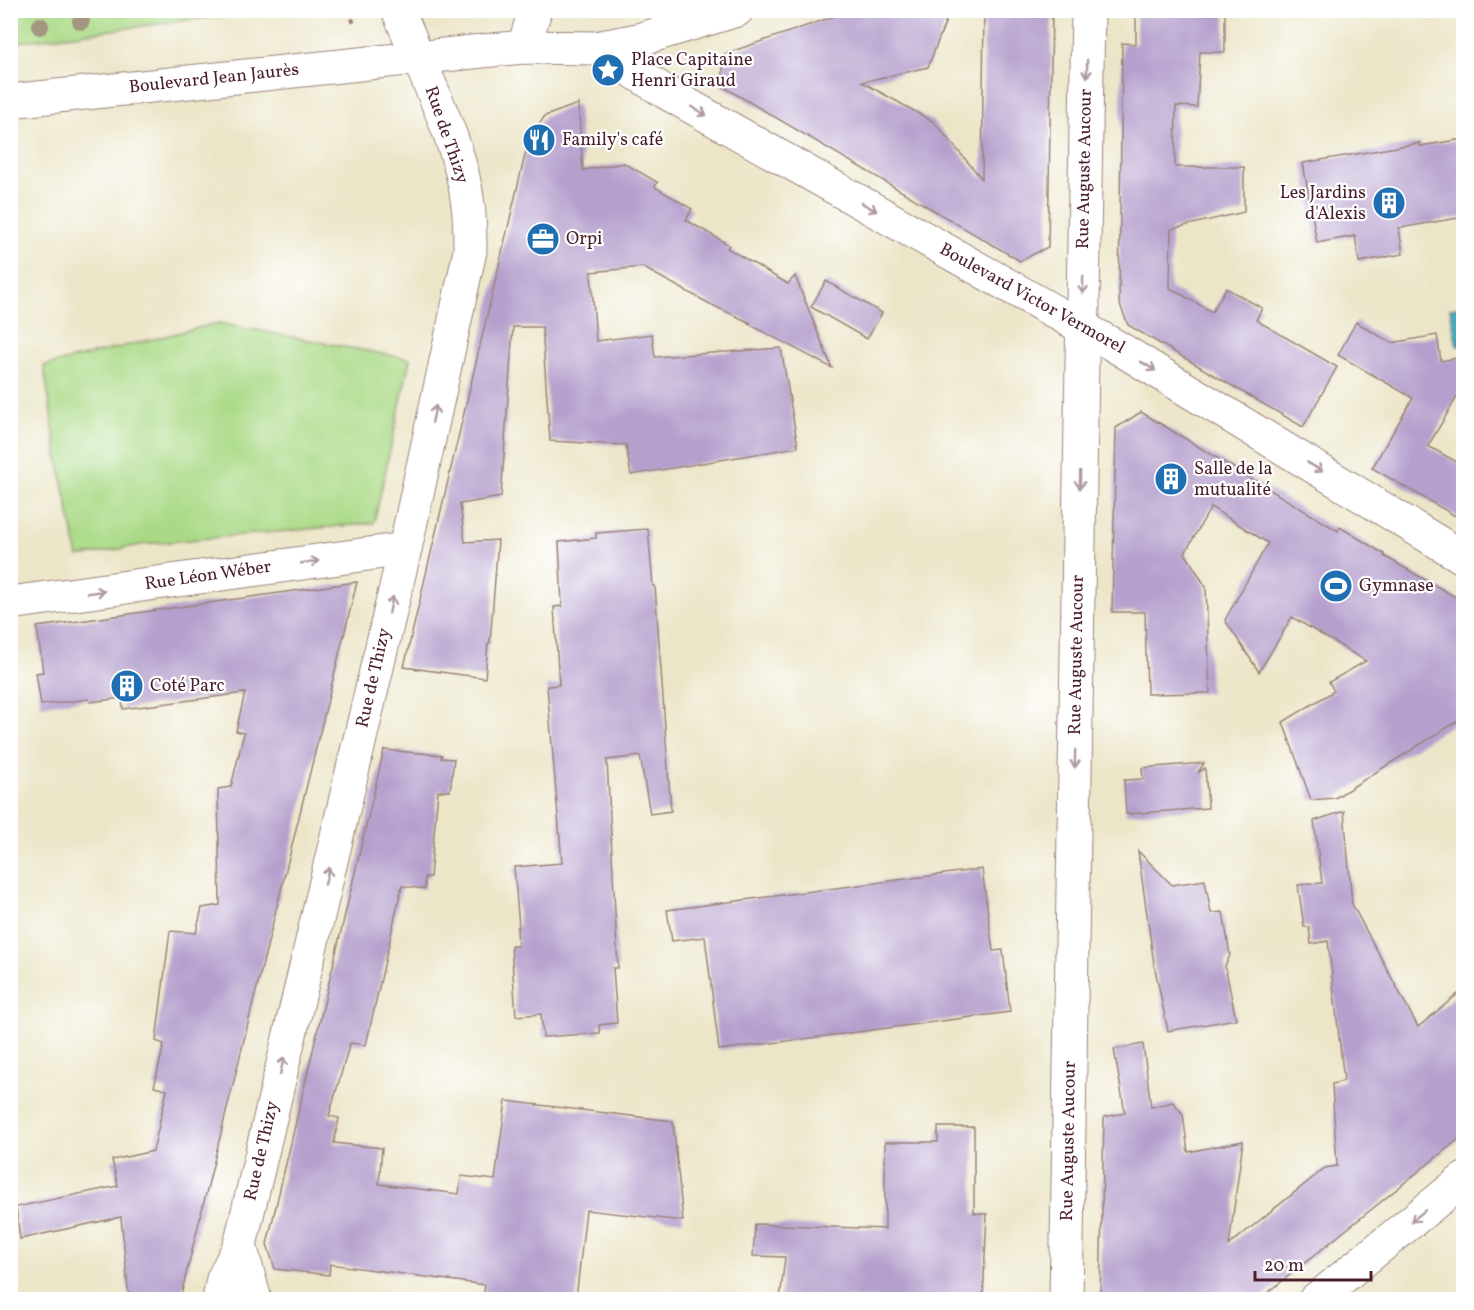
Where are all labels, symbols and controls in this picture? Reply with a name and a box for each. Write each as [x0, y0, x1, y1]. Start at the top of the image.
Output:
place label: Place Capitaine Henri Giraud [631, 48, 752, 94]
place icon: Place Capitaine Henri Giraud [590, 52, 626, 88]
street label: Boulevard Jean Jaurès [128, 58, 300, 100]
one-way arrow [1081, 58, 1093, 78]
street label: Rue de Thizy [418, 83, 474, 187]
street label: Rue Auguste Aucour [1071, 88, 1099, 249]
one-way arrow [690, 106, 708, 117]
restaurant icon: Family's café [521, 122, 557, 158]
place label: Family's café [562, 128, 663, 153]
place label: Les Jardins d'Alexis [1280, 181, 1366, 227]
building icon: Les Jardins d'Alexis [1371, 185, 1407, 221]
one-way arrow [860, 201, 877, 213]
office icon: Orpi [525, 221, 561, 257]
place label: Orpi [566, 227, 602, 252]
street label: Boulevard Victor Vermorel [935, 237, 1129, 361]
one-way arrow [1078, 274, 1089, 294]
one-way arrow [1139, 360, 1156, 372]
one-way arrow [429, 405, 441, 424]
place label: Salle de la mutualité [1194, 457, 1272, 503]
building icon: Salle de la mutualité [1153, 461, 1189, 497]
one-way arrow [1306, 462, 1323, 474]
one-way arrow [1074, 469, 1085, 489]
street label: Rue Léon Wéber [143, 555, 273, 597]
one-way arrow [299, 556, 319, 567]
sports icon: Gymnase [1318, 568, 1354, 604]
street label: Rue Auguste Aucour [1063, 574, 1091, 735]
place label: Gymnase [1359, 574, 1434, 599]
one-way arrow [85, 586, 105, 597]
one-way arrow [386, 595, 398, 614]
street label: Rue de Thizy [350, 626, 398, 730]
building icon: Coté Parc [109, 668, 145, 704]
place label: Coté Parc [150, 674, 225, 699]
one-way arrow [1069, 748, 1081, 768]
one-way arrow [322, 867, 334, 886]
one-way arrow [277, 1057, 289, 1076]
street label: Rue Auguste Aucour [1055, 1060, 1083, 1221]
street label: Rue de Thizy [238, 1099, 286, 1203]
one-way arrow [1410, 1209, 1426, 1222]
scale bar [1255, 1244, 1370, 1282]
text: 20 m [1264, 1254, 1304, 1279]

